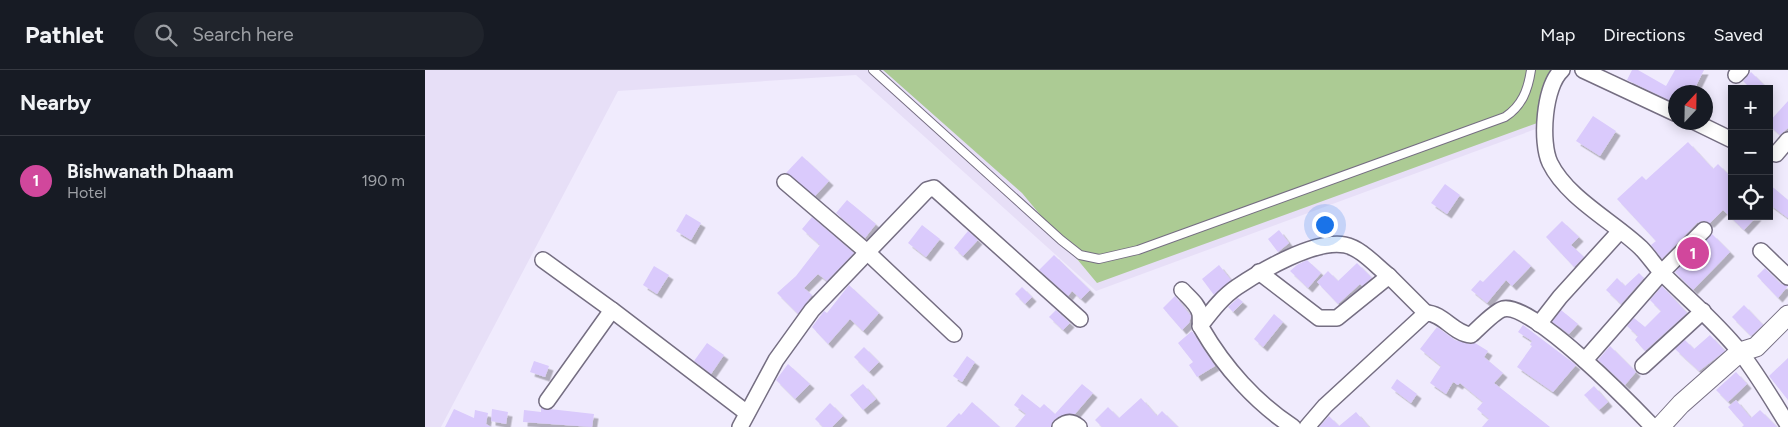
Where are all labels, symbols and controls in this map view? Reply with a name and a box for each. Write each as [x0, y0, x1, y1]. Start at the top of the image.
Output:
search box [134, 12, 484, 57]
text: Pathlet [25, 20, 104, 49]
icon: search [152, 21, 180, 49]
text: Search here [192, 23, 294, 46]
text: Map [1540, 24, 1575, 46]
text: Directions [1603, 24, 1685, 46]
text: Saved [1713, 24, 1763, 46]
north arrow [1668, 85, 1713, 130]
map controls [1728, 85, 1773, 220]
button: + [1728, 85, 1773, 130]
text: Nearby [20, 90, 91, 115]
button: − [1728, 130, 1773, 175]
text: Bishwanath Dhaam [67, 160, 234, 183]
text: 1 [33, 171, 39, 190]
text: 190 m [362, 171, 405, 190]
button: locate [1728, 175, 1773, 220]
text: Hotel [67, 183, 107, 202]
your location [1312, 212, 1338, 238]
pin: 1 [1677, 234, 1709, 272]

